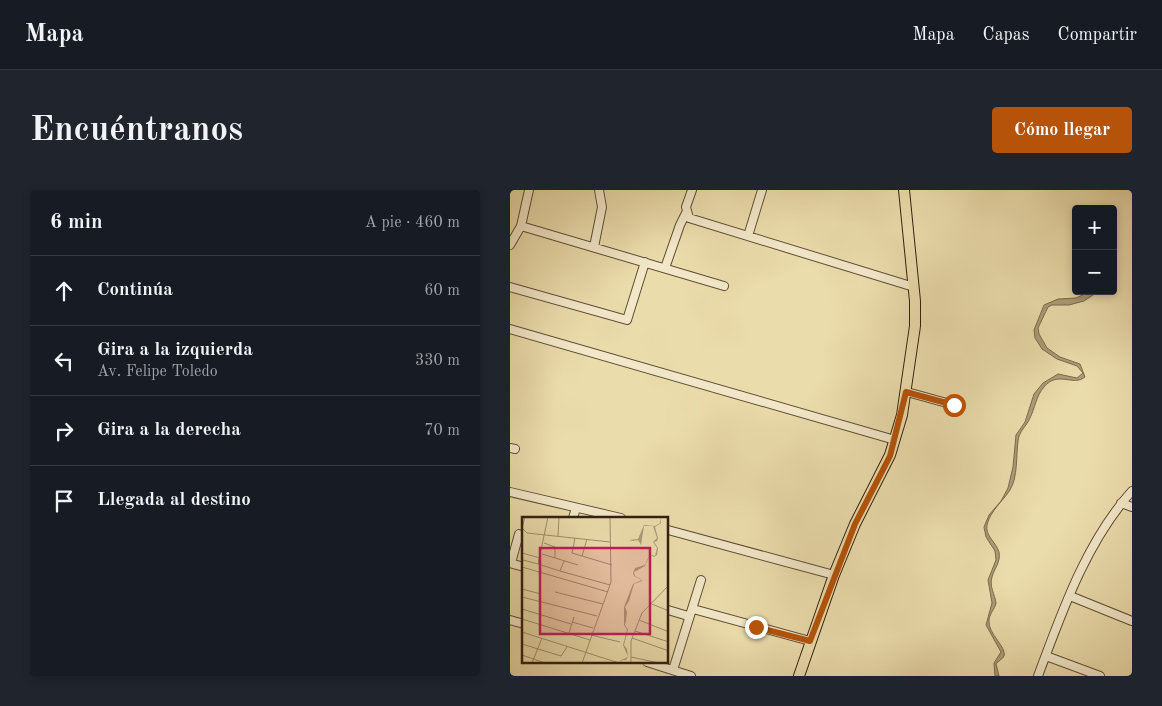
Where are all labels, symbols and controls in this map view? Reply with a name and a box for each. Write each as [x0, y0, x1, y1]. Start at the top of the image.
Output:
text: Mapa [25, 23, 84, 47]
text: Mapa [912, 26, 955, 44]
text: Capas [983, 26, 1030, 44]
text: Compartir [1058, 26, 1137, 44]
button: Cómo llegar [992, 107, 1132, 153]
text: Encuéntranos [30, 113, 243, 148]
map controls [1072, 205, 1117, 295]
button: + [1072, 205, 1117, 250]
text: 6 min [50, 212, 103, 233]
text: A pie · 460 m [365, 215, 460, 231]
button: − [1072, 250, 1117, 295]
icon: ahead [50, 277, 78, 305]
text: Continúa [97, 281, 173, 300]
text: 60 m [424, 283, 460, 299]
text: Gira a la izquierda [97, 341, 253, 360]
icon: left [50, 347, 78, 375]
text: 330 m [415, 353, 460, 369]
text: Av. Felipe Toledo [97, 364, 218, 380]
route start [943, 394, 966, 417]
icon: right [50, 417, 78, 445]
text: Gira a la derecha [97, 421, 241, 440]
text: 70 m [424, 423, 460, 439]
icon: arrive [50, 487, 78, 515]
text: Llegada al destino [97, 491, 251, 510]
inset map [522, 517, 669, 663]
route end [745, 616, 768, 639]

